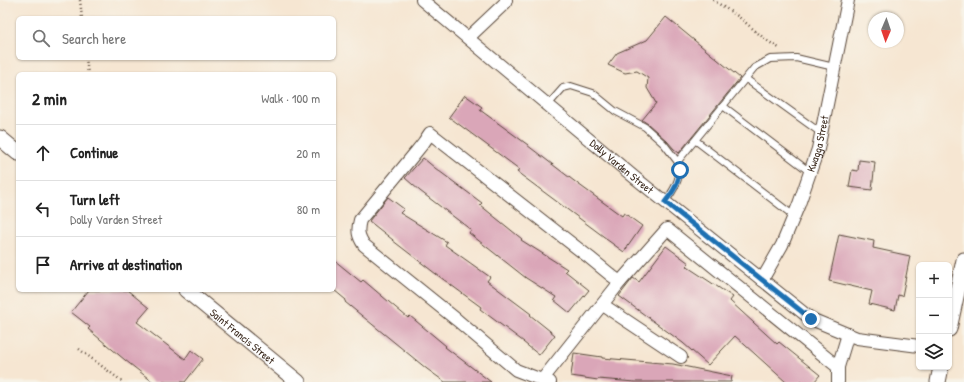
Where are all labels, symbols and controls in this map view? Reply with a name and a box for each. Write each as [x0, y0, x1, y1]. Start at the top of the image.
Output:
north arrow [868, 12, 904, 48]
search box [16, 16, 336, 60]
icon: search [30, 27, 52, 49]
text: Search here [62, 28, 126, 49]
text: 2 min [32, 87, 67, 110]
text: Walk · 100 m [261, 89, 320, 107]
street label: Kwagga Street [804, 114, 832, 174]
street label: Dolly Varden Street [587, 136, 656, 197]
icon: ahead [32, 142, 54, 164]
text: Continue [70, 142, 118, 163]
text: 20 m [296, 144, 320, 162]
route start [671, 161, 689, 179]
text: Turn left [70, 189, 120, 210]
icon: left [32, 198, 54, 220]
text: 80 m [297, 200, 320, 218]
text: Dolly Varden Street [70, 210, 162, 228]
icon: arrive [32, 254, 54, 276]
text: Arrive at destination [70, 254, 182, 275]
map controls [916, 262, 952, 370]
button: + [916, 262, 952, 298]
button: − [916, 298, 952, 334]
street label: Saint Francis Street [207, 306, 278, 367]
route end [802, 310, 820, 328]
button: layers [916, 334, 952, 370]

